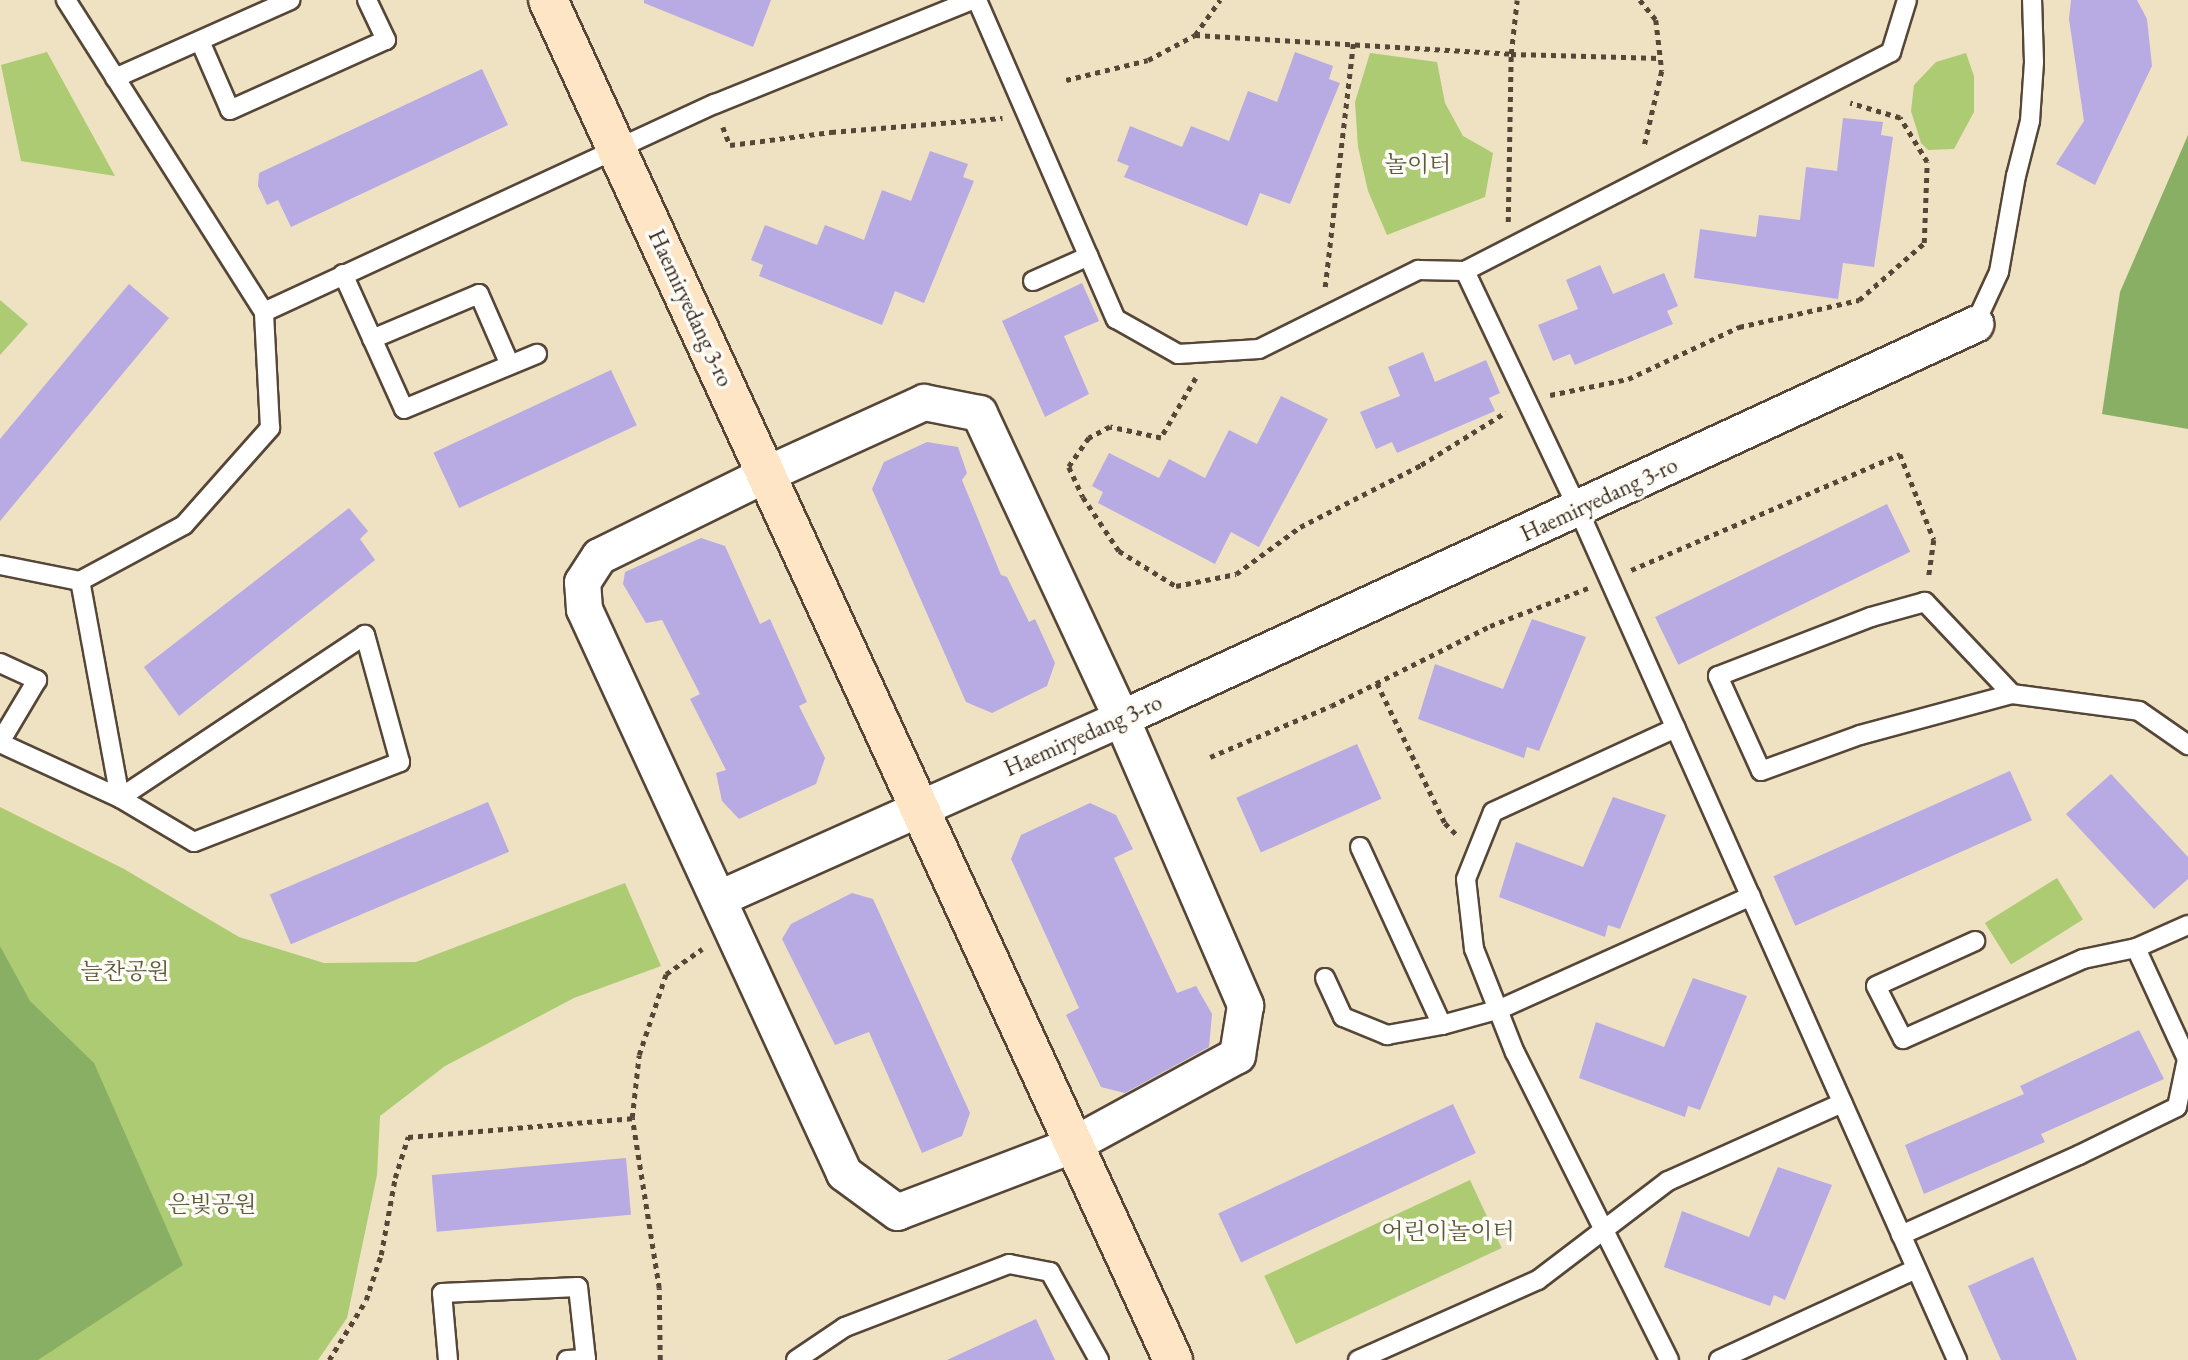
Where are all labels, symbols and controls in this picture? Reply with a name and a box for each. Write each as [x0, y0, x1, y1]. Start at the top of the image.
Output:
park label: 놀이터 [1385, 150, 1451, 178]
street label: Haemiryedang 3-ro [643, 225, 739, 391]
street label: Haemiryedang 3-ro [1516, 451, 1682, 547]
street label: Haemiryedang 3-ro [1000, 688, 1166, 782]
park label: 늘찬공원 [81, 957, 169, 985]
park label: 은빛공원 [168, 1190, 256, 1218]
park label: 어린이놀이터 [1381, 1217, 1515, 1245]

